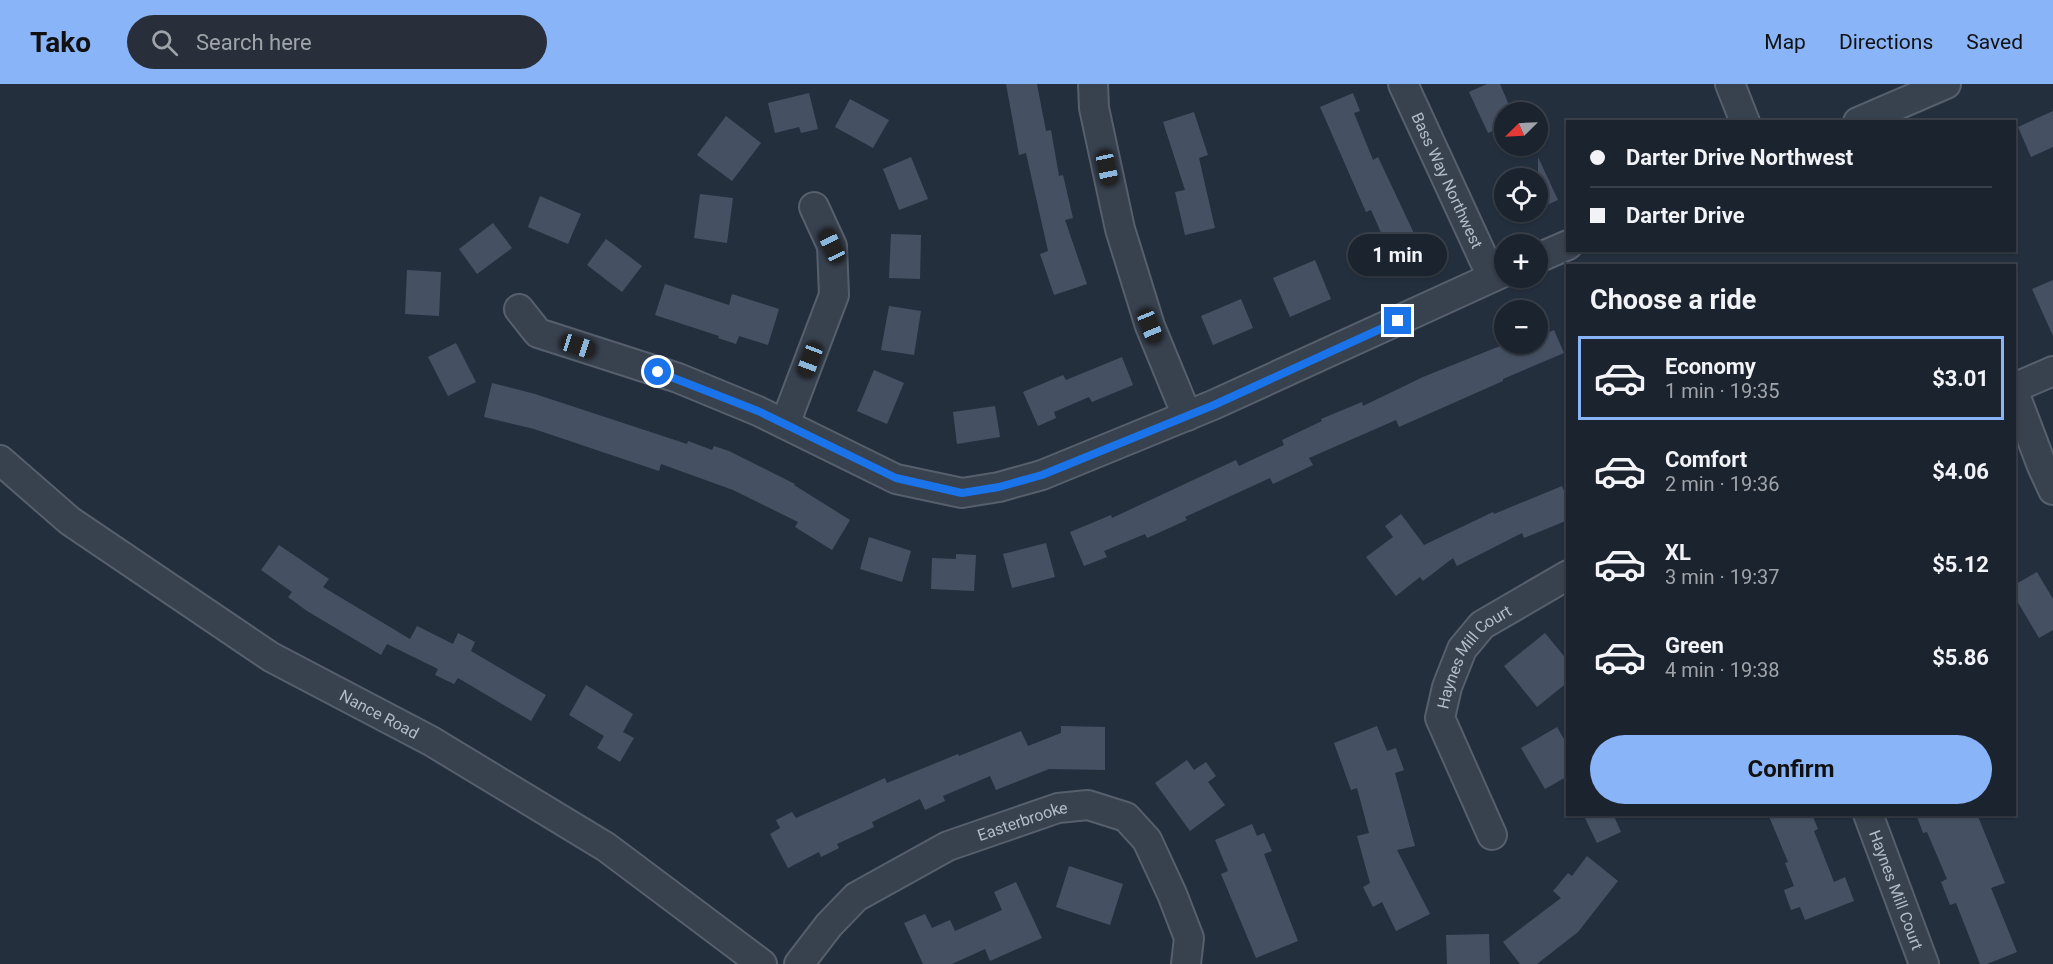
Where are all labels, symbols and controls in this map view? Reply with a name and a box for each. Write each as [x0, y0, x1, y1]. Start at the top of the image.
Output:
search box [127, 15, 547, 69]
text: Tako [30, 26, 91, 59]
icon: search [148, 26, 181, 59]
text: Search here [196, 30, 312, 55]
text: Map [1764, 30, 1806, 54]
text: Directions [1839, 30, 1933, 54]
text: Saved [1966, 30, 2023, 54]
north arrow [1494, 102, 1548, 156]
map controls [1494, 102, 1548, 354]
street label: Bass Way Northwest [1407, 109, 1486, 251]
text: Darter Drive Northwest [1626, 145, 1853, 170]
car [1094, 149, 1120, 187]
button: locate [1494, 168, 1548, 222]
text: Darter Drive [1626, 203, 1745, 228]
car [816, 226, 848, 266]
callout: 1 min [1348, 234, 1448, 276]
button: + [1494, 234, 1548, 288]
text: 1 min [1372, 243, 1423, 267]
text: Choose a ride [1590, 284, 1756, 316]
button: − [1494, 300, 1548, 354]
car [1135, 306, 1165, 346]
route end [1384, 307, 1411, 334]
car [558, 332, 598, 360]
car [795, 340, 825, 380]
icon: car [1593, 351, 1647, 405]
text: Economy [1665, 354, 1756, 379]
route start [644, 358, 671, 385]
text: $3.01 [1932, 366, 1989, 391]
text: 1 min · 19:35 [1665, 379, 1780, 403]
icon: car [1593, 444, 1647, 498]
text: Comfort [1665, 447, 1747, 472]
text: $4.06 [1932, 459, 1989, 484]
text: 2 min · 19:36 [1665, 472, 1780, 496]
icon: car [1593, 537, 1647, 591]
text: XL [1665, 540, 1691, 565]
text: $5.12 [1932, 552, 1989, 577]
text: 3 min · 19:37 [1665, 565, 1780, 589]
street label: Haynes Mill Court [1433, 601, 1515, 711]
icon: car [1593, 630, 1647, 684]
text: Green [1665, 633, 1724, 658]
text: $5.86 [1932, 645, 1989, 670]
text: 4 min · 19:38 [1665, 658, 1780, 682]
street label: Nance Road [336, 686, 422, 743]
button: Confirm [1590, 735, 1992, 804]
street label: Easterbrooke [975, 798, 1068, 845]
street label: Haynes Mill Court [1865, 828, 1927, 952]

